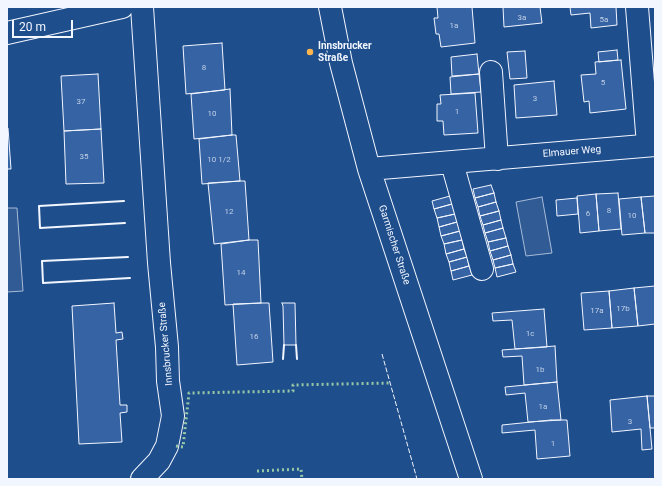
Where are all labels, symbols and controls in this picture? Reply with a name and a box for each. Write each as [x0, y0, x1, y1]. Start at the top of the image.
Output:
scale bar [14, 12, 75, 38]
house number: 3a [518, 13, 526, 23]
house number: 5a [600, 15, 608, 25]
text: 20 m [19, 20, 46, 34]
house number: 1a [450, 21, 458, 31]
place label: Innsbrucker Straße [318, 40, 372, 64]
marker: Innsbrucker Straße [305, 47, 315, 57]
house number: 8 [202, 63, 206, 73]
house number: 5 [601, 78, 605, 88]
house number: 3 [533, 94, 537, 104]
house number: 37 [77, 97, 85, 107]
house number: 1 [455, 107, 459, 117]
house number: 10 [208, 109, 216, 119]
street label: Elmauer Weg [542, 143, 602, 161]
house number: 35 [80, 152, 88, 162]
house number: 10 1/2 [207, 155, 231, 165]
street label: Garmischer Straße [375, 204, 413, 286]
house number: 8 [607, 206, 611, 216]
house number: 12 [225, 207, 233, 217]
house number: 6 [586, 209, 590, 219]
house number: 10 [628, 211, 636, 221]
house number: 14 [237, 268, 245, 278]
street label: Innsbrucker Straße [156, 302, 176, 386]
house number: 17b [616, 304, 630, 314]
house number: 17a [590, 306, 604, 316]
house number: 1c [526, 329, 534, 339]
house number: 16 [250, 332, 258, 342]
house number: 1b [536, 365, 544, 375]
house number: 1a [539, 402, 547, 412]
house number: 3 [628, 417, 632, 427]
house number: 1 [551, 439, 555, 449]

